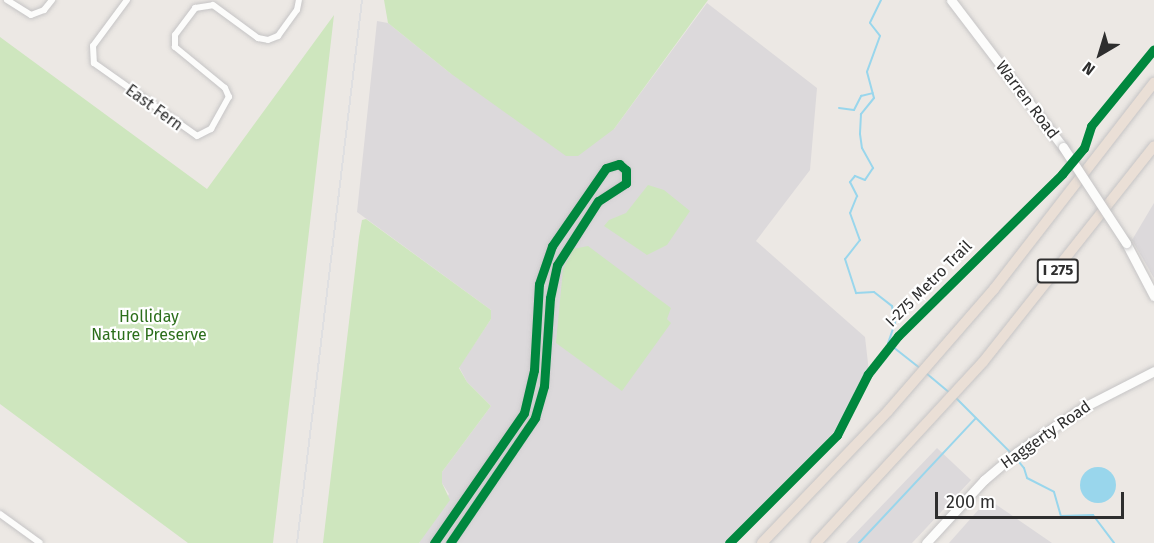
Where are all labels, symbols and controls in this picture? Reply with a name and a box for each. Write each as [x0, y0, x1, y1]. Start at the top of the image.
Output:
north arrow [1070, 24, 1130, 84]
street label: Warren Road [991, 57, 1063, 143]
text: N [1079, 58, 1099, 79]
street label: East Fern [122, 81, 186, 135]
street label: I-275 Metro Trail [882, 237, 976, 331]
road number: I 275 [1036, 259, 1080, 283]
park label: Holliday Nature Preserve [91, 307, 207, 345]
street label: Haggerty Road [997, 397, 1095, 473]
scale bar [938, 480, 1127, 518]
text: 200 m [946, 491, 995, 513]

